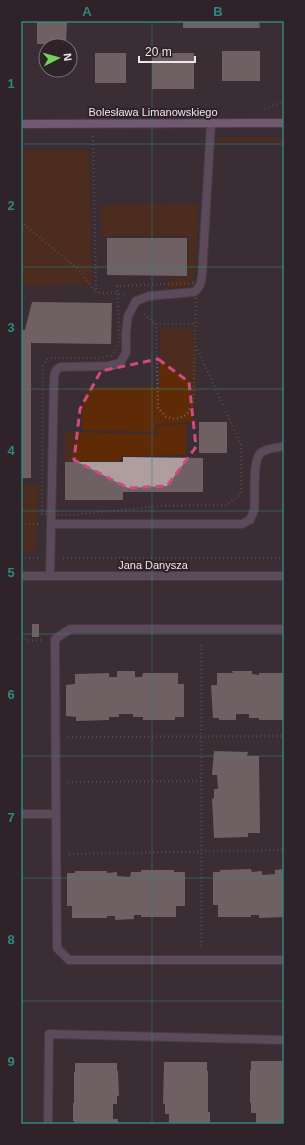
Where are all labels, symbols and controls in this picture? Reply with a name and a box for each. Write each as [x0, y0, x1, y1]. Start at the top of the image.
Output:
text: A [82, 4, 92, 19]
text: B [213, 4, 223, 19]
north arrow [38, 38, 78, 78]
scale bar [139, 38, 195, 64]
text: 20 m [145, 45, 172, 59]
text: N [62, 52, 74, 62]
text: 1 [7, 76, 15, 91]
street label: Bolesława Limanowskiego [88, 106, 218, 118]
text: 2 [7, 198, 15, 213]
text: 3 [7, 320, 15, 335]
text: 4 [7, 443, 15, 458]
street label: Jana Danysza [118, 559, 189, 571]
text: 5 [7, 565, 15, 580]
text: 6 [7, 687, 15, 702]
text: 7 [7, 810, 15, 825]
text: 8 [7, 932, 15, 947]
text: 9 [7, 1054, 15, 1069]

